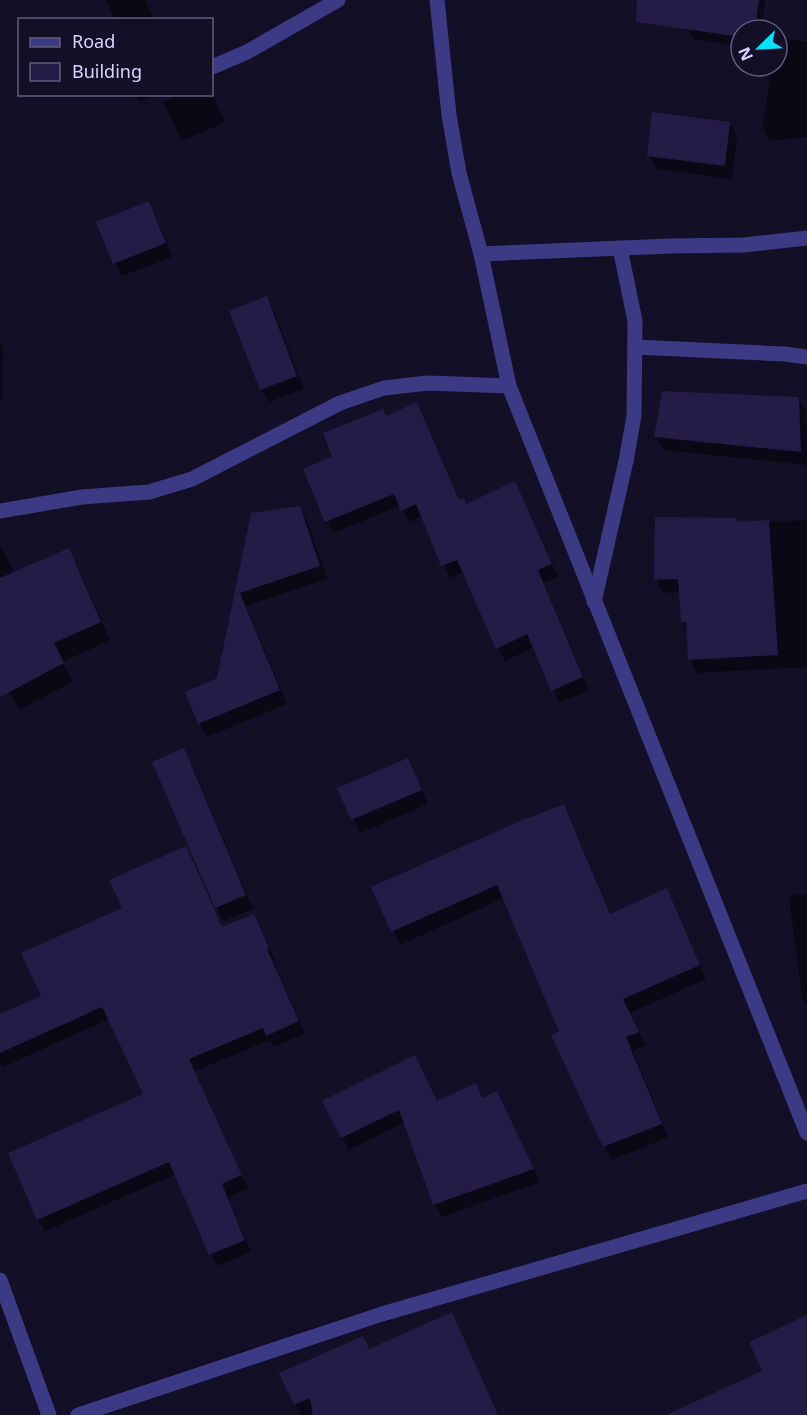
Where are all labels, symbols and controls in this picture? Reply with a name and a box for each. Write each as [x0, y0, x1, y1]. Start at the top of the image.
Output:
legend [18, 18, 213, 96]
north arrow [729, 18, 789, 78]
text: Road [72, 29, 115, 53]
text: N [733, 44, 758, 65]
text: Building [72, 59, 142, 83]

